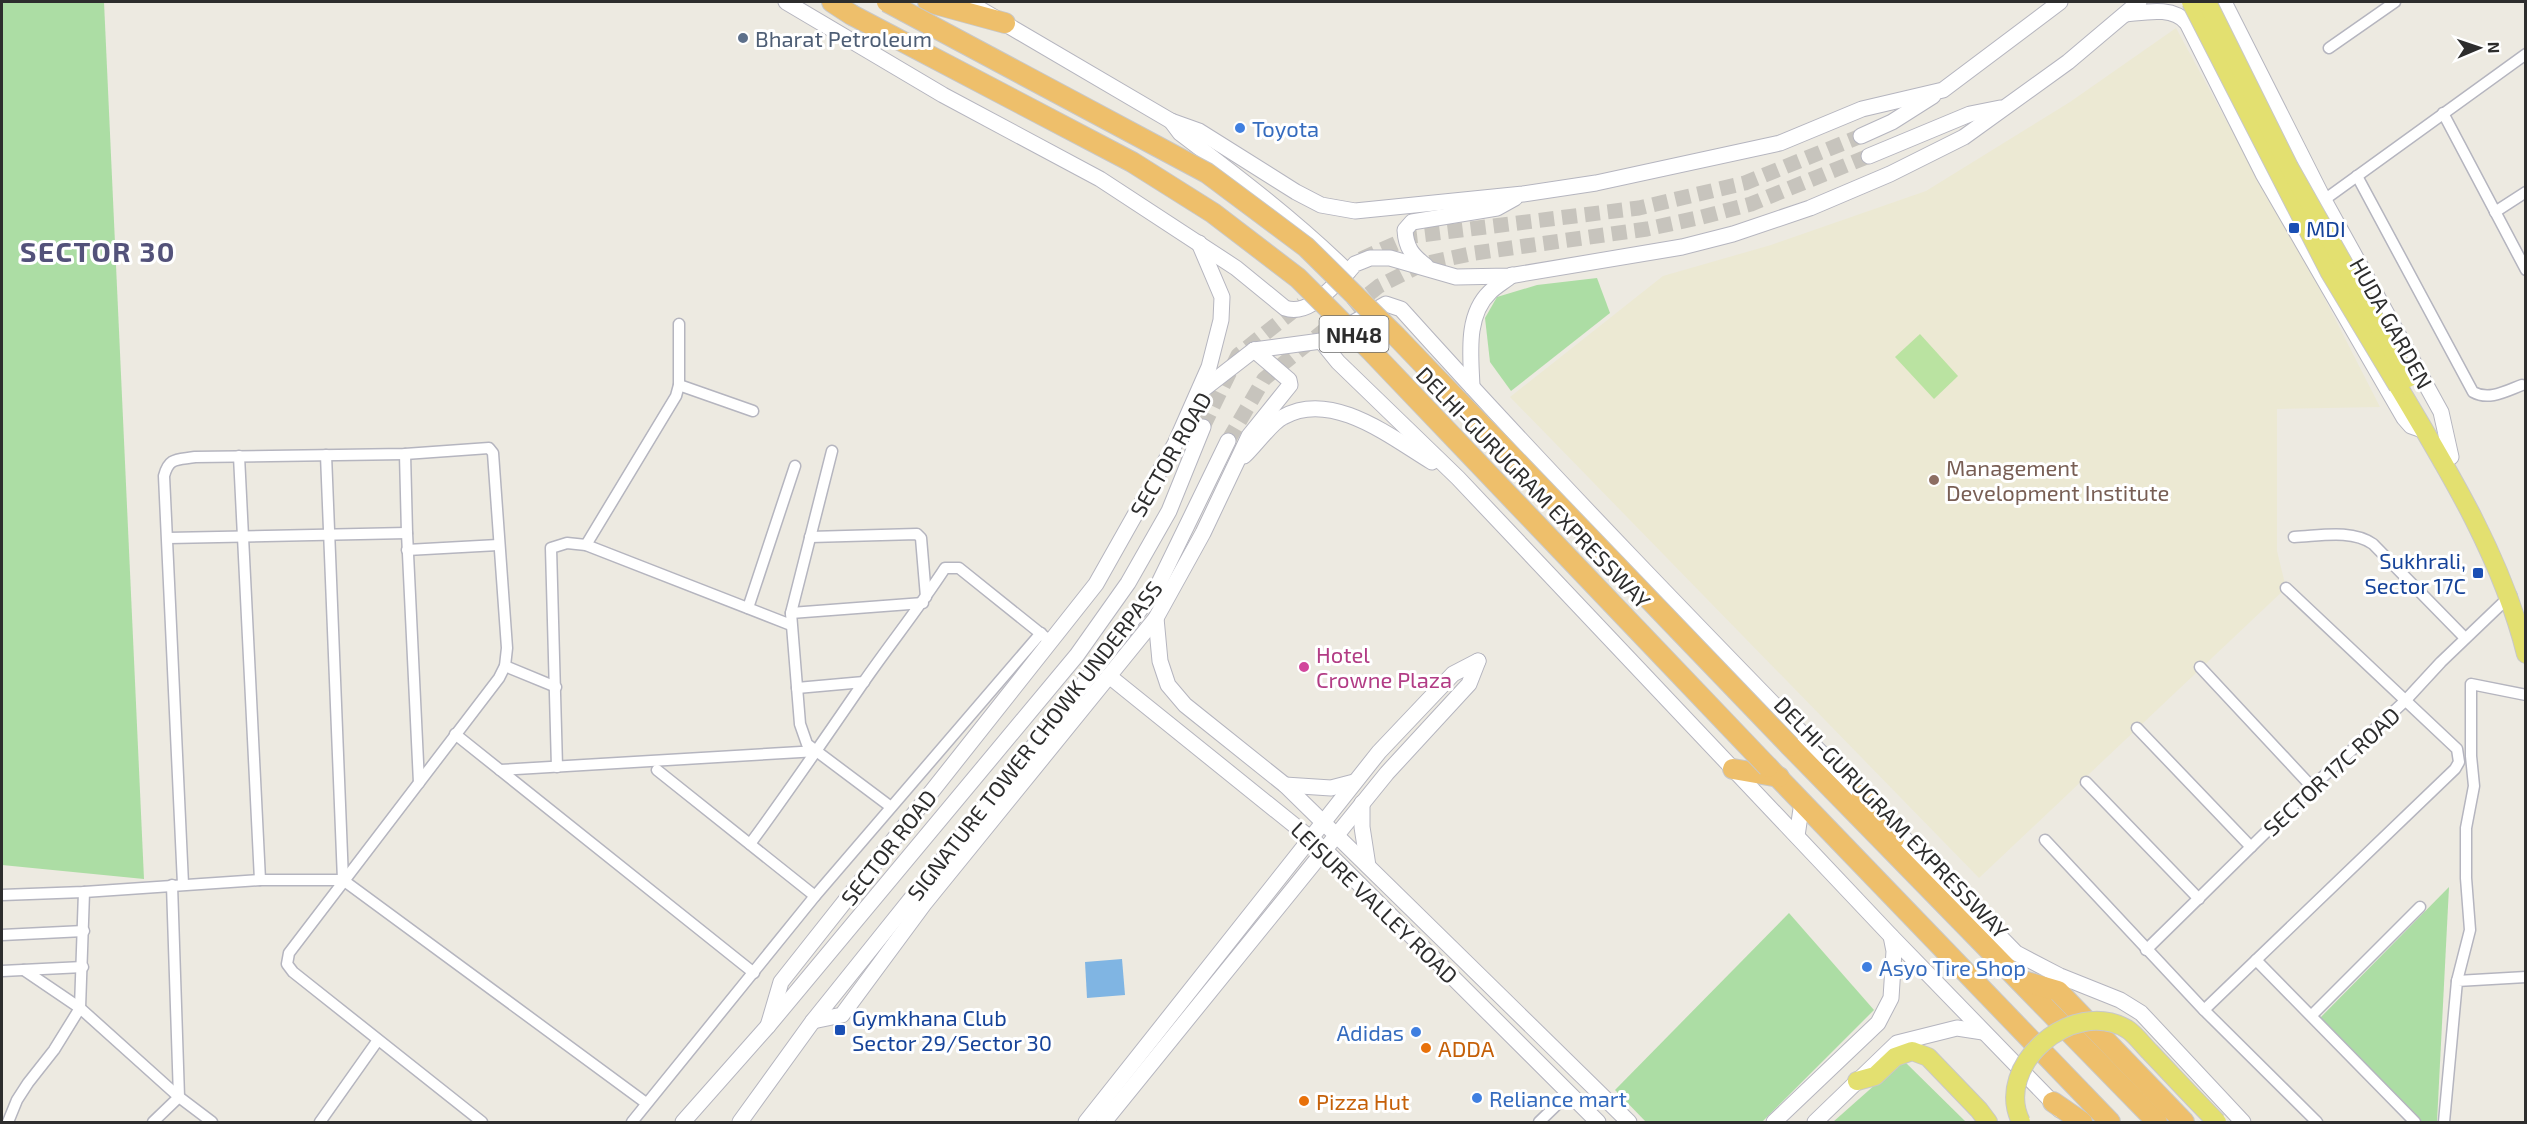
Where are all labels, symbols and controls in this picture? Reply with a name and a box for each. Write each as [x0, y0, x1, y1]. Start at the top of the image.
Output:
north arrow [2449, 18, 2509, 78]
place label: Bharat Petroleum [755, 25, 932, 51]
marker: Bharat Petroleum [736, 31, 750, 45]
text: N [2485, 41, 2504, 54]
place label: Toyota [1252, 115, 1319, 141]
marker: Toyota [1233, 121, 1247, 135]
place label: MDI [2306, 215, 2346, 241]
marker: MDI [2287, 221, 2301, 235]
district label: SECTOR 30 [20, 234, 176, 268]
street label: HUDA GARDEN [2345, 253, 2439, 393]
road number: NH48 [1320, 316, 1388, 352]
street label: DELHI-GURUGRAM EXPRESSWAY [1412, 361, 1657, 613]
street label: SECTOR ROAD [1124, 387, 1216, 521]
place label: Management Development Institute [1946, 454, 2169, 505]
marker: Management Development Institute [1927, 473, 1941, 487]
place label: Sukhrali, Sector 17C [2364, 547, 2466, 598]
marker: Sukhrali, Sector 17C [2471, 566, 2485, 580]
street label: SIGNATURE TOWER CHOWK UNDERPASS [901, 575, 1167, 905]
place label: Hotel Crowne Plaza [1316, 641, 1452, 692]
marker: Hotel Crowne Plaza [1297, 660, 1311, 674]
street label: DELHI-GURUGRAM EXPRESSWAY [1770, 691, 2015, 943]
street label: SECTOR 17C ROAD [2258, 701, 2404, 841]
street label: SECTOR ROAD [835, 784, 941, 910]
street label: LEISURE VALLEY ROAD [1286, 816, 1464, 988]
place label: Asyo Tire Shop [1879, 954, 2026, 980]
marker: Asyo Tire Shop [1860, 960, 1874, 974]
place label: Gymkhana Club Sector 29/Sector 30 [852, 1004, 1052, 1055]
place label: Adidas [1336, 1019, 1404, 1045]
marker: Gymkhana Club Sector 29/Sector 30 [833, 1023, 847, 1037]
marker: Adidas [1409, 1025, 1423, 1039]
place label: ADDA [1438, 1035, 1495, 1061]
marker: ADDA [1419, 1041, 1433, 1055]
place label: Reliance mart [1489, 1085, 1627, 1111]
place label: Pizza Hut [1316, 1088, 1409, 1114]
marker: Reliance mart [1470, 1091, 1484, 1105]
marker: Pizza Hut [1297, 1094, 1311, 1108]

